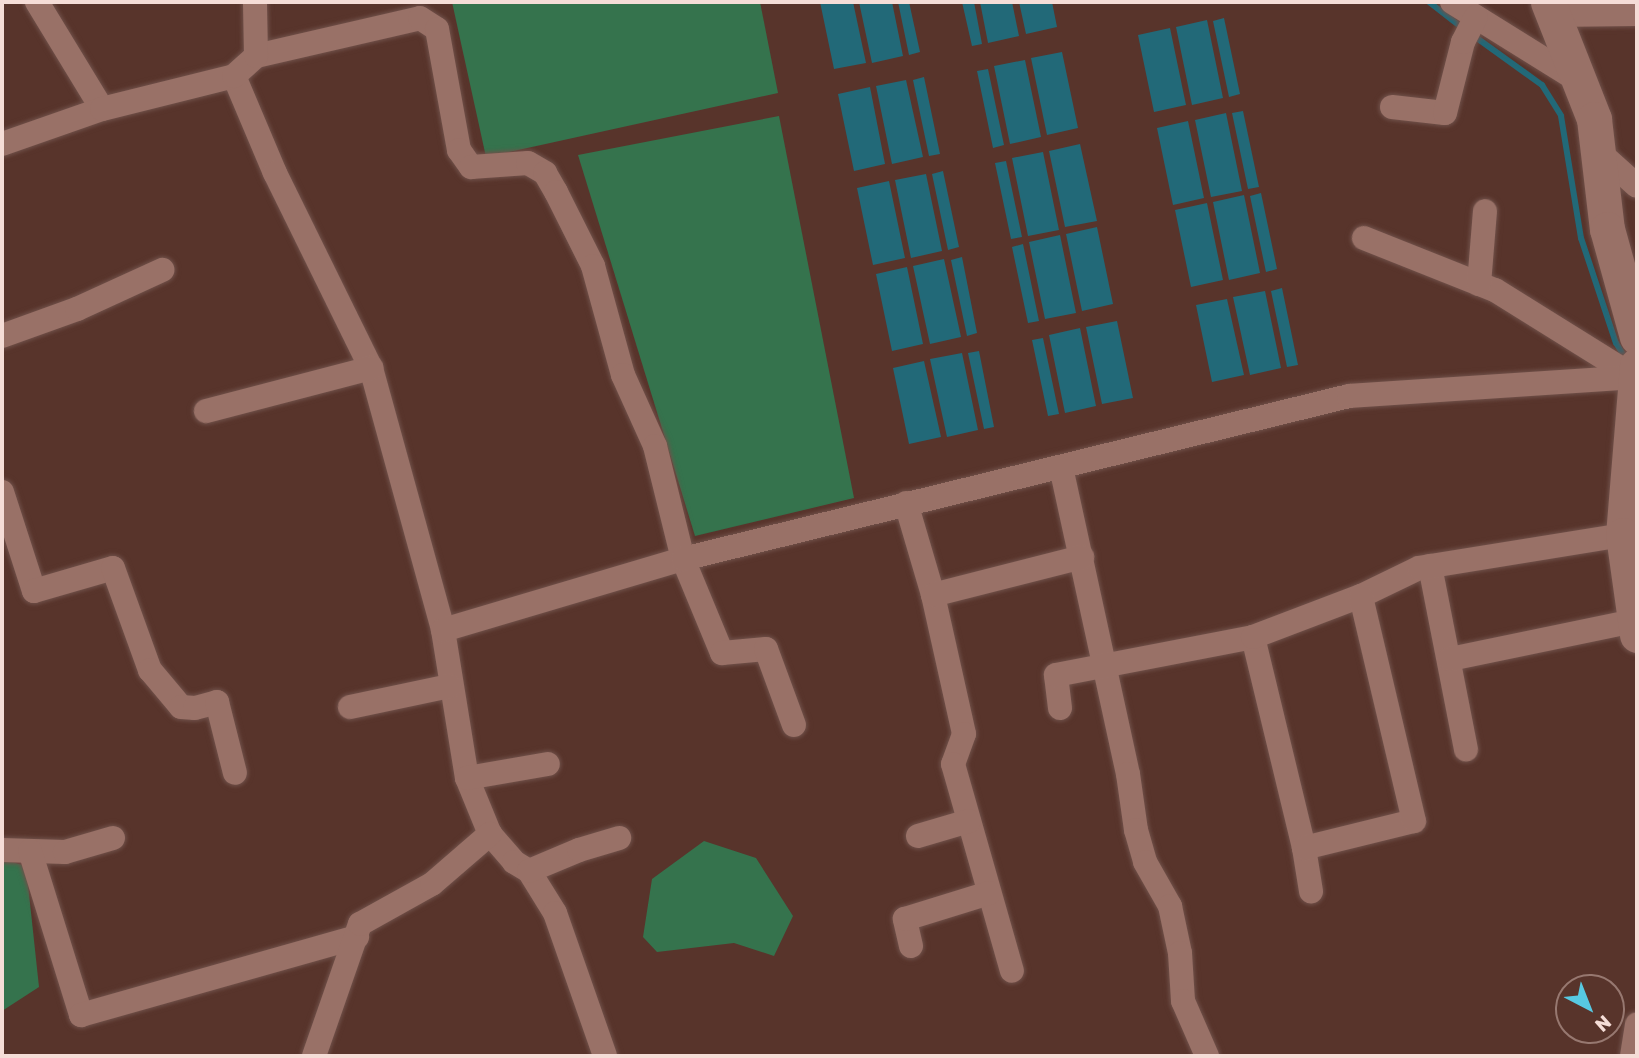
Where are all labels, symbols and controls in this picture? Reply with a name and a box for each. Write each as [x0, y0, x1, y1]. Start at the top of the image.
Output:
north arrow [1555, 974, 1625, 1044]
text: N [1590, 1010, 1616, 1037]

